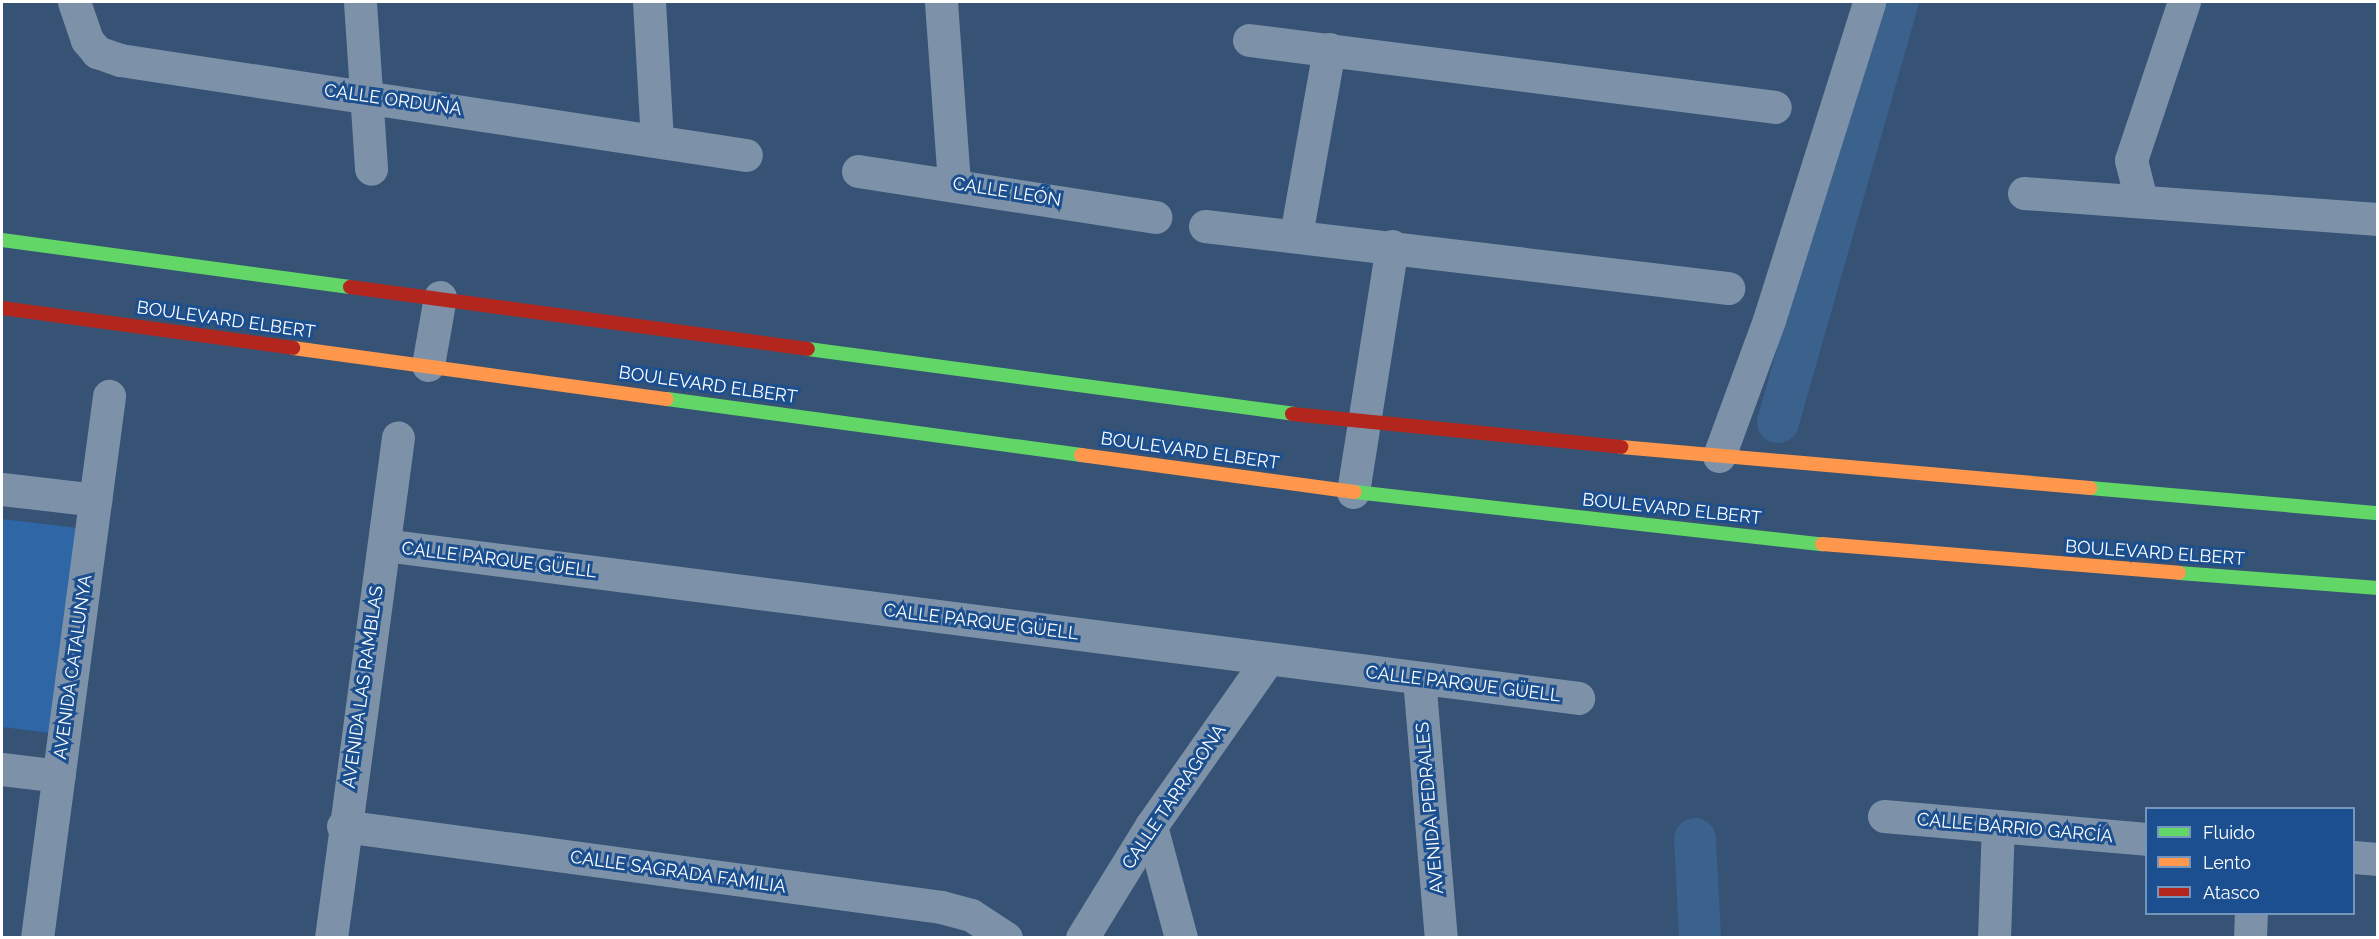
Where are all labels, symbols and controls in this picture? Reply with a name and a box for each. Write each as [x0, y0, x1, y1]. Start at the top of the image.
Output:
street label: CALLE ORDUÑA [323, 80, 463, 120]
street label: CALLE LEÓN [951, 173, 1063, 211]
street label: BOULEVARD ELBERT [135, 297, 317, 343]
street label: BOULEVARD ELBERT [617, 362, 799, 408]
street label: BOULEVARD ELBERT [1099, 428, 1281, 474]
street label: BOULEVARD ELBERT [1581, 489, 1763, 529]
street label: BOULEVARD ELBERT [2064, 536, 2246, 570]
street label: CALLE PARQUE GÜELL [400, 537, 598, 583]
street label: AVENIDA CATALUNYA [49, 573, 97, 761]
street label: AVENIDA LAS RAMBLAS [338, 584, 388, 790]
street label: CALLE PARQUE GÜELL [882, 599, 1080, 645]
street label: CALLE PARQUE GÜELL [1364, 661, 1562, 707]
street label: CALLE TARRAGONA [1117, 720, 1231, 874]
street label: AVENIDA PEDRALES [1412, 721, 1448, 895]
legend [2145, 807, 2355, 915]
street label: CALLE BARRIO GARCÍA [1916, 809, 2114, 847]
text: Fluido [2203, 822, 2255, 843]
street label: CALLE SAGRADA FAMILIA [568, 846, 788, 898]
text: Lento [2203, 852, 2251, 873]
text: Atasco [2203, 882, 2260, 903]

